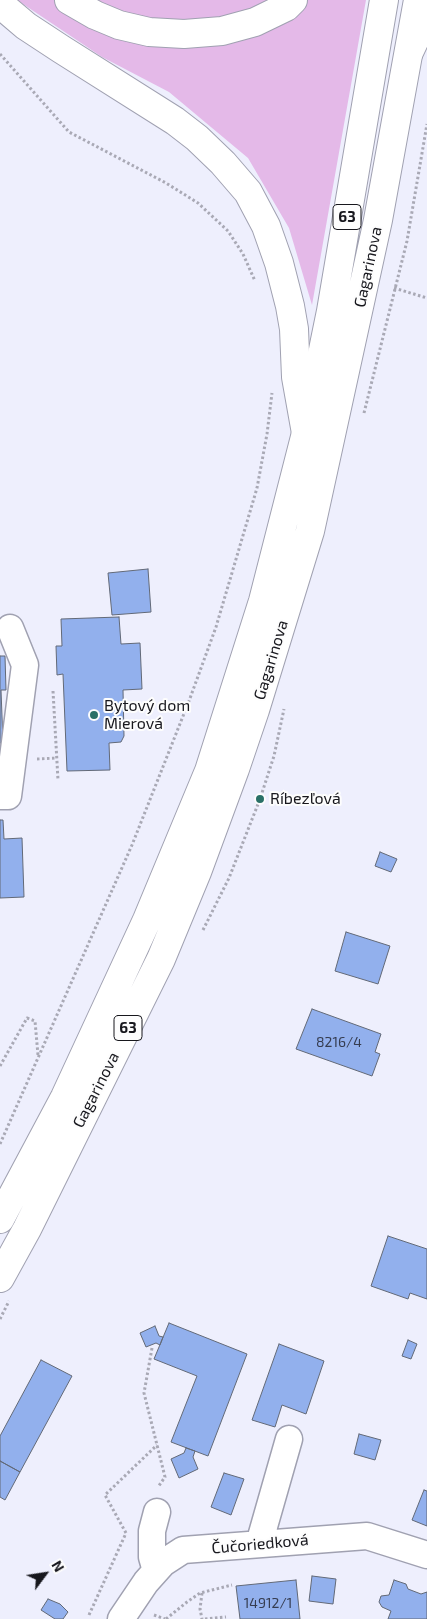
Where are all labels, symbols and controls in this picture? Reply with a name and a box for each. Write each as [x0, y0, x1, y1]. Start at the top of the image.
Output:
road number: 63 [333, 204, 361, 230]
street label: Gagarinova [350, 225, 386, 309]
street label: Gagarinova [250, 618, 292, 702]
place label: Bytový dom Mierová [104, 696, 190, 734]
marker: Bytový dom Mierová [88, 709, 100, 721]
place label: Ríbezľová [270, 789, 341, 809]
marker: Ríbezľová [254, 793, 266, 805]
road number: 63 [114, 1016, 142, 1040]
house number: 8216/4 [316, 1034, 362, 1050]
street label: Gagarinova [69, 1049, 123, 1131]
street label: Čučoriedková [211, 1530, 309, 1558]
north arrow [20, 1549, 70, 1599]
text: N [48, 1557, 68, 1575]
house number: 14912/1 [244, 1595, 292, 1611]

